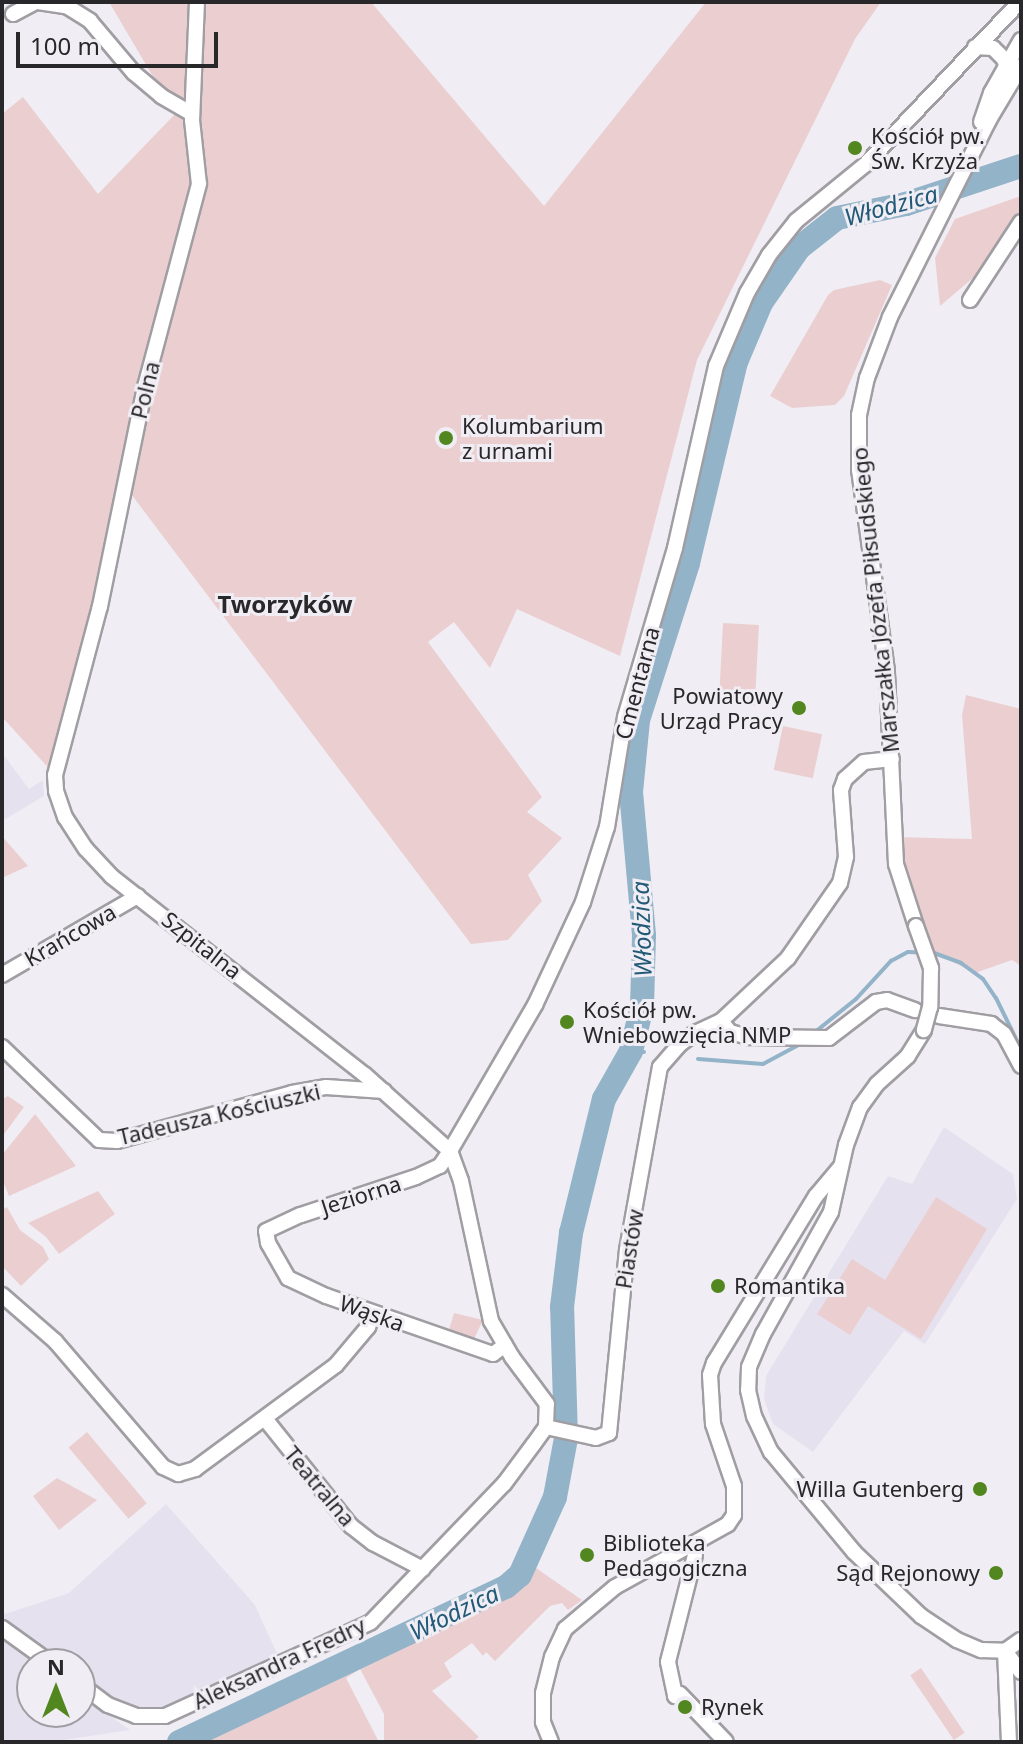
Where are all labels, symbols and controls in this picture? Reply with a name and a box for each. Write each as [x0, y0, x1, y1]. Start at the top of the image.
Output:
scale bar [20, 16, 222, 66]
text: 100 m [30, 29, 100, 62]
place label: Kościół pw. Św. Krzyża [871, 122, 985, 174]
marker: Kościół pw. Św. Krzyża [846, 139, 864, 157]
water label: Włodzica [841, 179, 941, 231]
street label: Polna [125, 359, 165, 421]
place label: Kolumbarium z urnami [462, 412, 604, 464]
marker: Kolumbarium z urnami [437, 429, 455, 447]
street label: Marszałka Józefa Piłsudskiego [846, 446, 904, 754]
district label: Tworzyków [217, 590, 353, 618]
street label: Cmentarna [609, 624, 665, 742]
place label: Powiatowy Urząd Pracy [660, 682, 783, 734]
marker: Powiatowy Urząd Pracy [790, 699, 808, 717]
water label: Włodzica [625, 881, 657, 977]
street label: Krańcowa [20, 898, 120, 972]
street label: Szpitalna [157, 906, 247, 984]
place label: Kościół pw. Wniebowzięcia NMP [583, 996, 791, 1048]
marker: Kościół pw. Wniebowzięcia NMP [558, 1013, 576, 1031]
street label: Tadeusza Kościuszki [115, 1078, 323, 1150]
street label: Jeziorna [318, 1170, 404, 1220]
street label: Piastów [610, 1207, 648, 1291]
place label: Romantika [734, 1273, 845, 1299]
marker: Romantika [709, 1277, 727, 1295]
street label: Wąska [336, 1289, 408, 1337]
street label: Teatralna [279, 1441, 361, 1531]
place label: Willa Gutenberg [797, 1476, 964, 1502]
marker: Willa Gutenberg [971, 1480, 989, 1498]
place label: Biblioteka Pedagogiczna [603, 1529, 747, 1580]
marker: Biblioteka Pedagogiczna [578, 1546, 596, 1564]
place label: Sąd Rejonowy [836, 1560, 980, 1586]
marker: Sąd Rejonowy [987, 1564, 1005, 1582]
water label: Włodzica [405, 1578, 503, 1646]
street label: Aleksandra Fredry [189, 1612, 369, 1714]
north arrow [16, 1648, 96, 1728]
text: N [47, 1651, 65, 1681]
place label: Rynek [701, 1694, 764, 1720]
marker: Rynek [676, 1698, 694, 1716]

